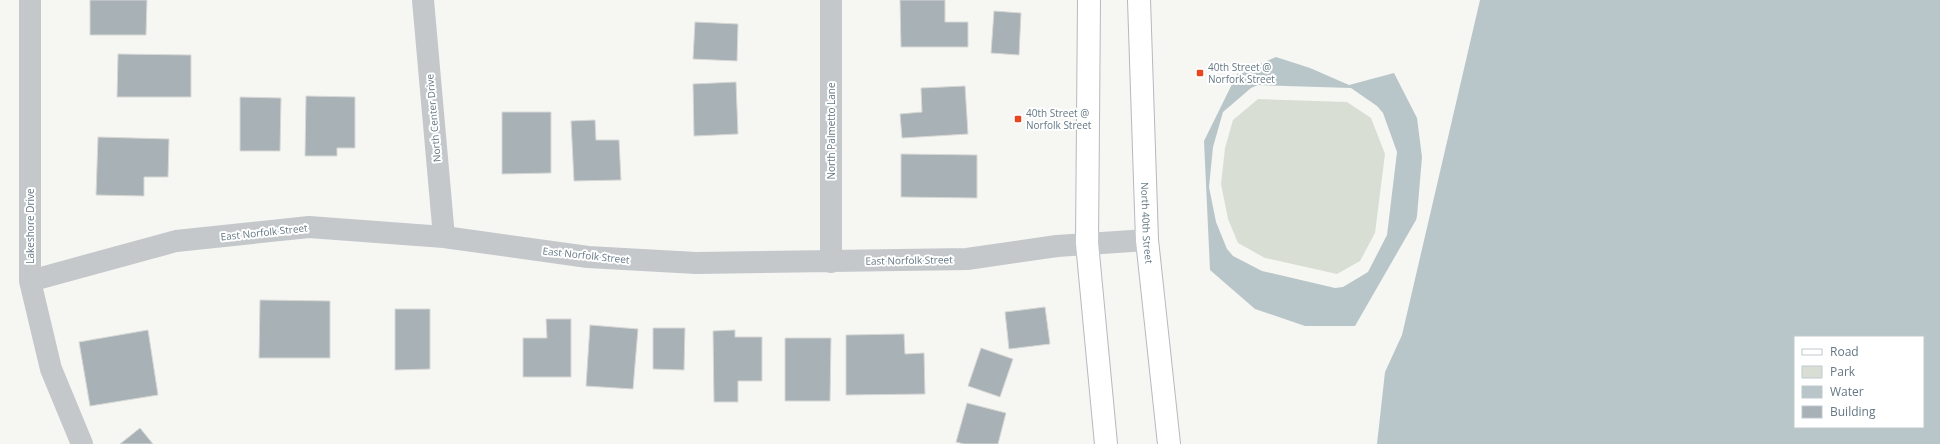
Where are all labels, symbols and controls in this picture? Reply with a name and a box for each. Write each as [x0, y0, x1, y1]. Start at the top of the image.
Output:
place label: 40th Street @ Norfork Street [1208, 60, 1275, 86]
marker: 40th Street @ Norfork Street [1195, 68, 1205, 78]
street label: North Center Drive [422, 73, 444, 163]
street label: North Palmetto Lane [824, 82, 838, 180]
place label: 40th Street @ Norfolk Street [1026, 106, 1092, 132]
marker: 40th Street @ Norfolk Street [1013, 114, 1023, 124]
street label: North 40th Street [1138, 182, 1157, 265]
street label: Lakeshore Drive [23, 188, 37, 264]
street label: East Norfolk Street [220, 220, 309, 244]
street label: East Norfolk Street [542, 243, 631, 267]
street label: East Norfolk Street [865, 252, 953, 268]
legend [1794, 336, 1924, 428]
text: Road [1830, 343, 1859, 360]
text: Park [1830, 363, 1856, 380]
text: Water [1830, 383, 1864, 400]
text: Building [1830, 403, 1876, 420]

